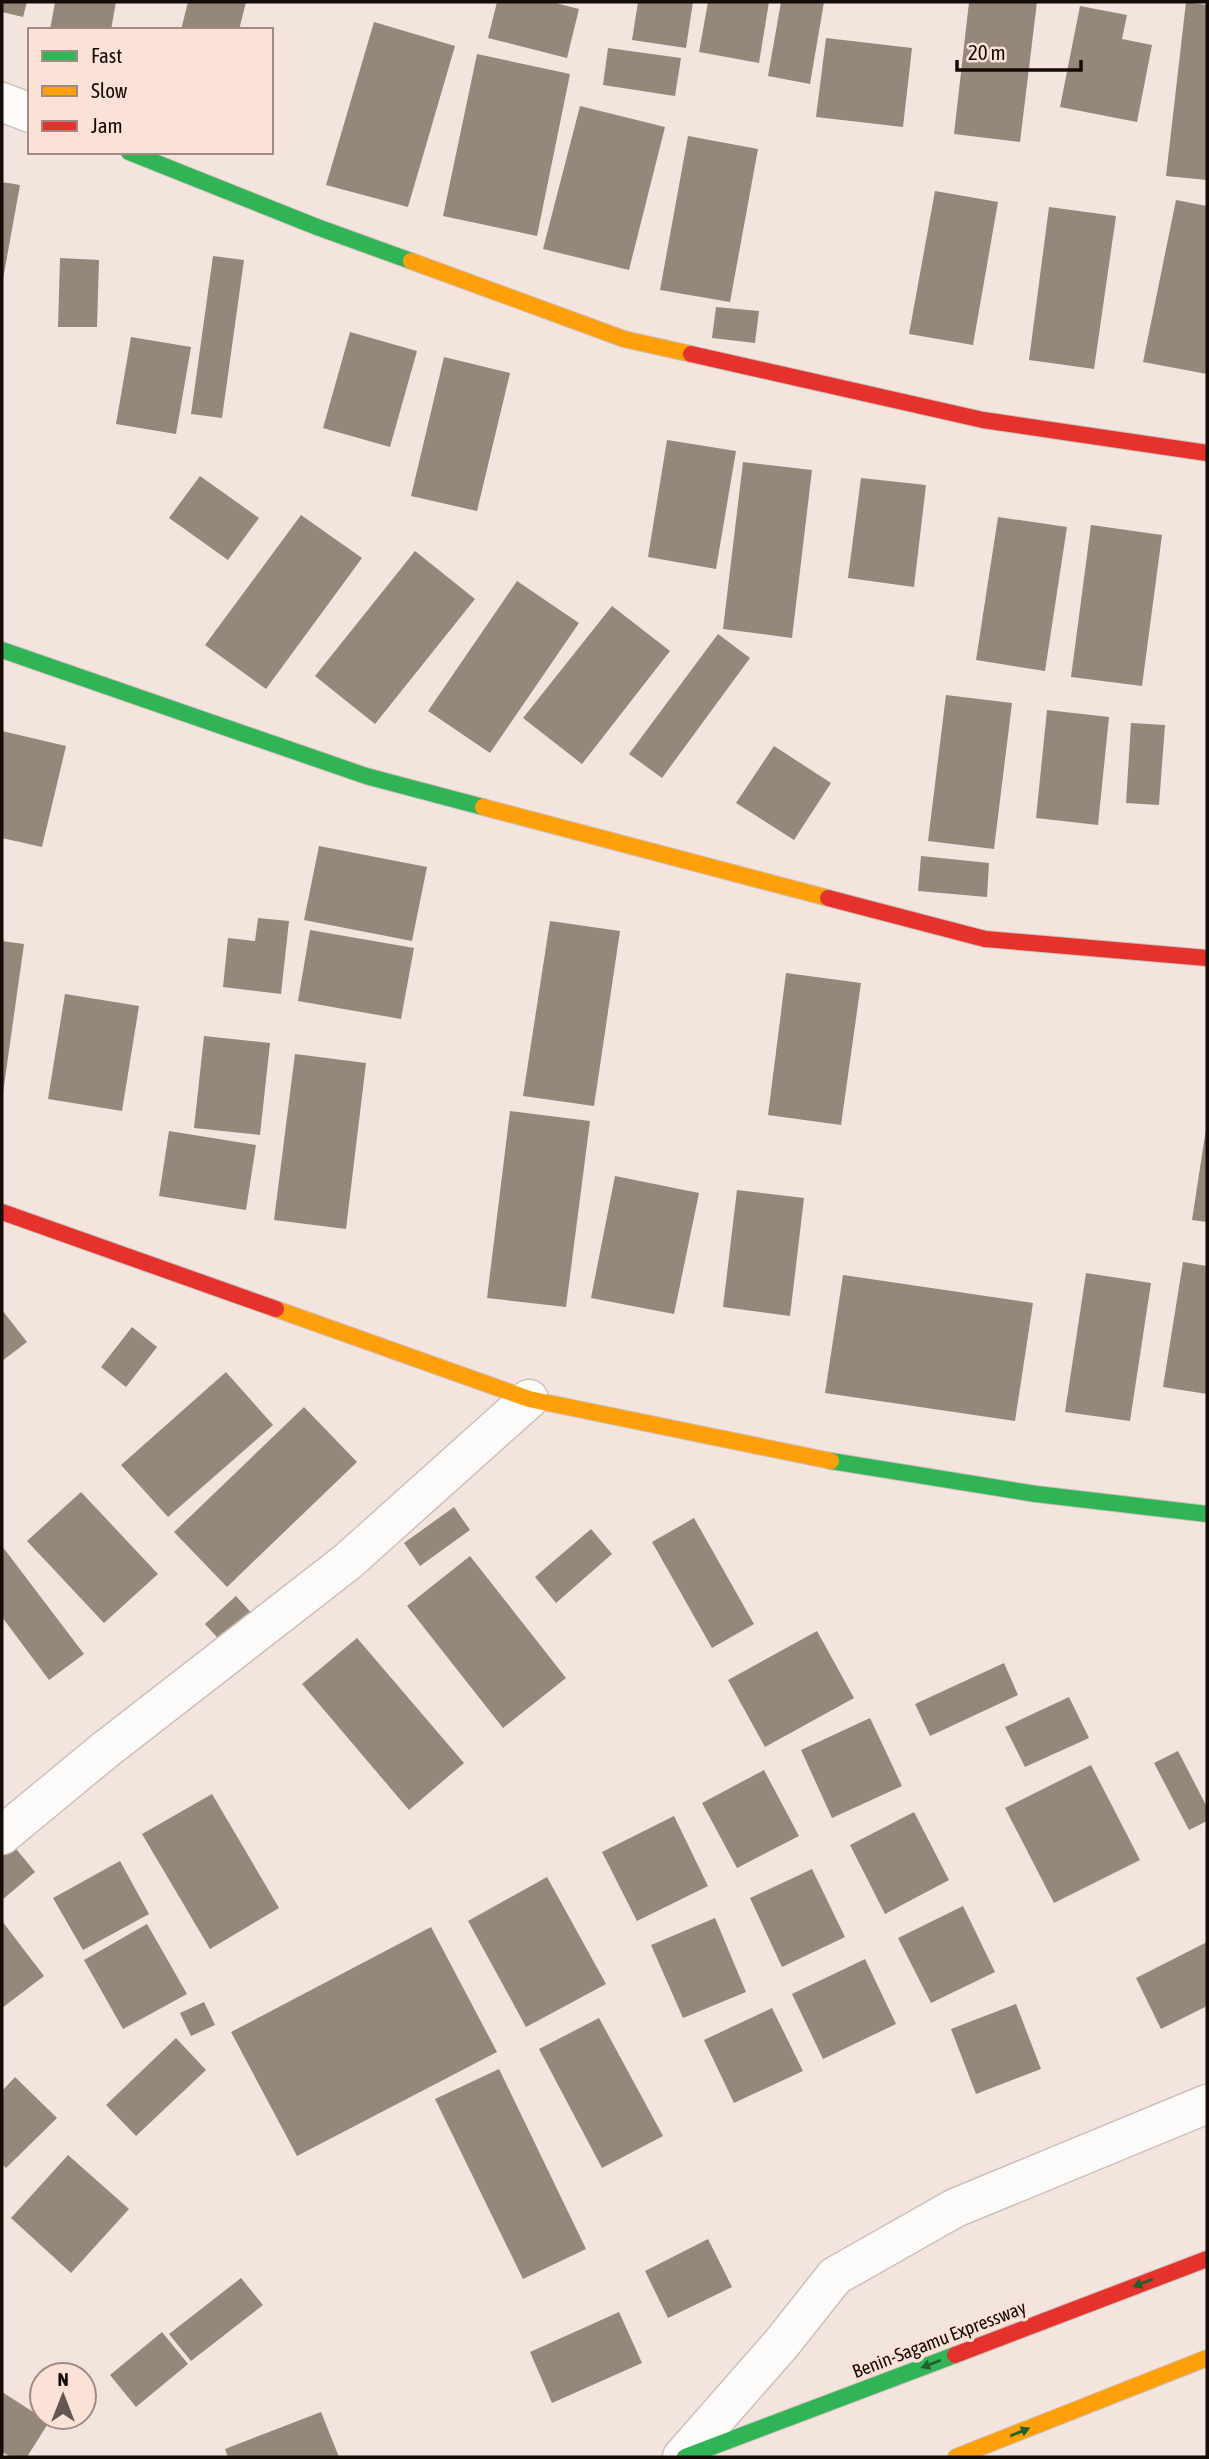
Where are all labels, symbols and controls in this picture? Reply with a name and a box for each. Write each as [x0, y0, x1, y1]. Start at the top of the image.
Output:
legend [28, 28, 273, 154]
scale bar [957, 28, 1081, 72]
text: 20 m [968, 40, 1006, 64]
text: Fast [91, 43, 122, 67]
text: Slow [91, 78, 128, 102]
text: Jam [91, 113, 123, 137]
one-way arrow [1133, 2278, 1154, 2289]
street label: Benin-Sagamu Expressway [849, 2296, 1029, 2382]
one-way arrow [920, 2359, 941, 2370]
north arrow [28, 2361, 98, 2431]
text: N [57, 2368, 69, 2390]
one-way arrow [1010, 2427, 1031, 2438]

